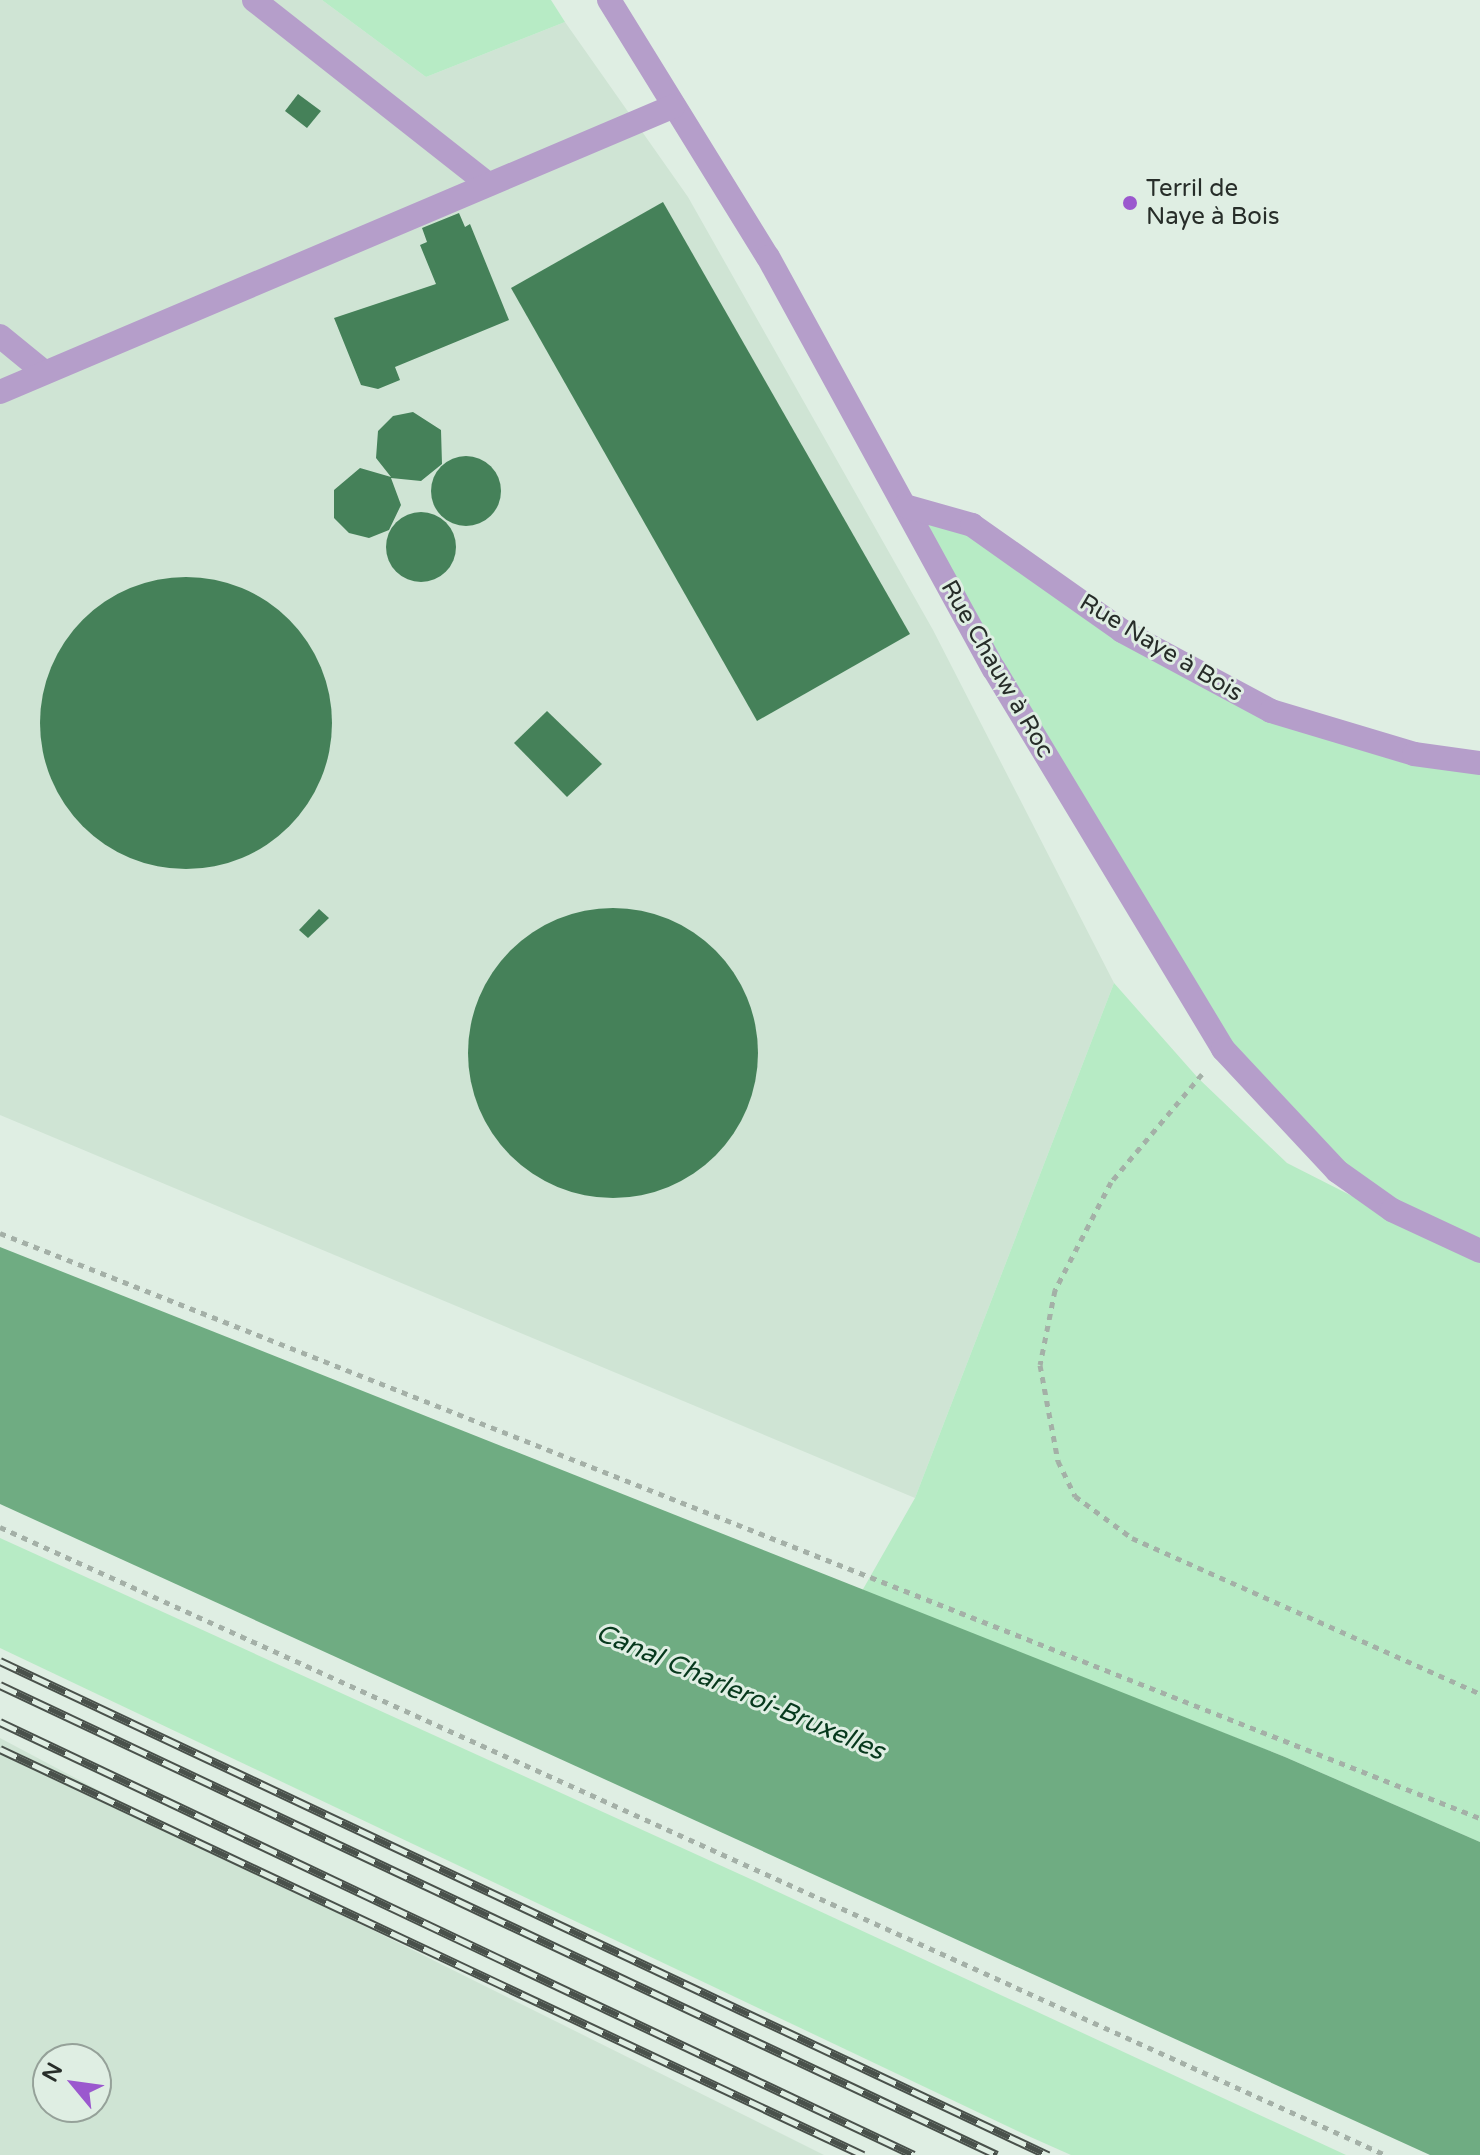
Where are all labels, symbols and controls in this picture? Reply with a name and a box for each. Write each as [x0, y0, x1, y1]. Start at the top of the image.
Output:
place label: Terril de Naye à Bois [1146, 175, 1279, 231]
marker: Terril de Naye à Bois [1121, 194, 1139, 212]
street label: Rue Chauw à Roc [934, 575, 1060, 763]
street label: Rue Naye à Bois [1074, 588, 1248, 708]
water label: Canal Charleroi-Bruxelles [591, 1617, 889, 1767]
north arrow [32, 2043, 112, 2123]
text: N [37, 2058, 68, 2086]

